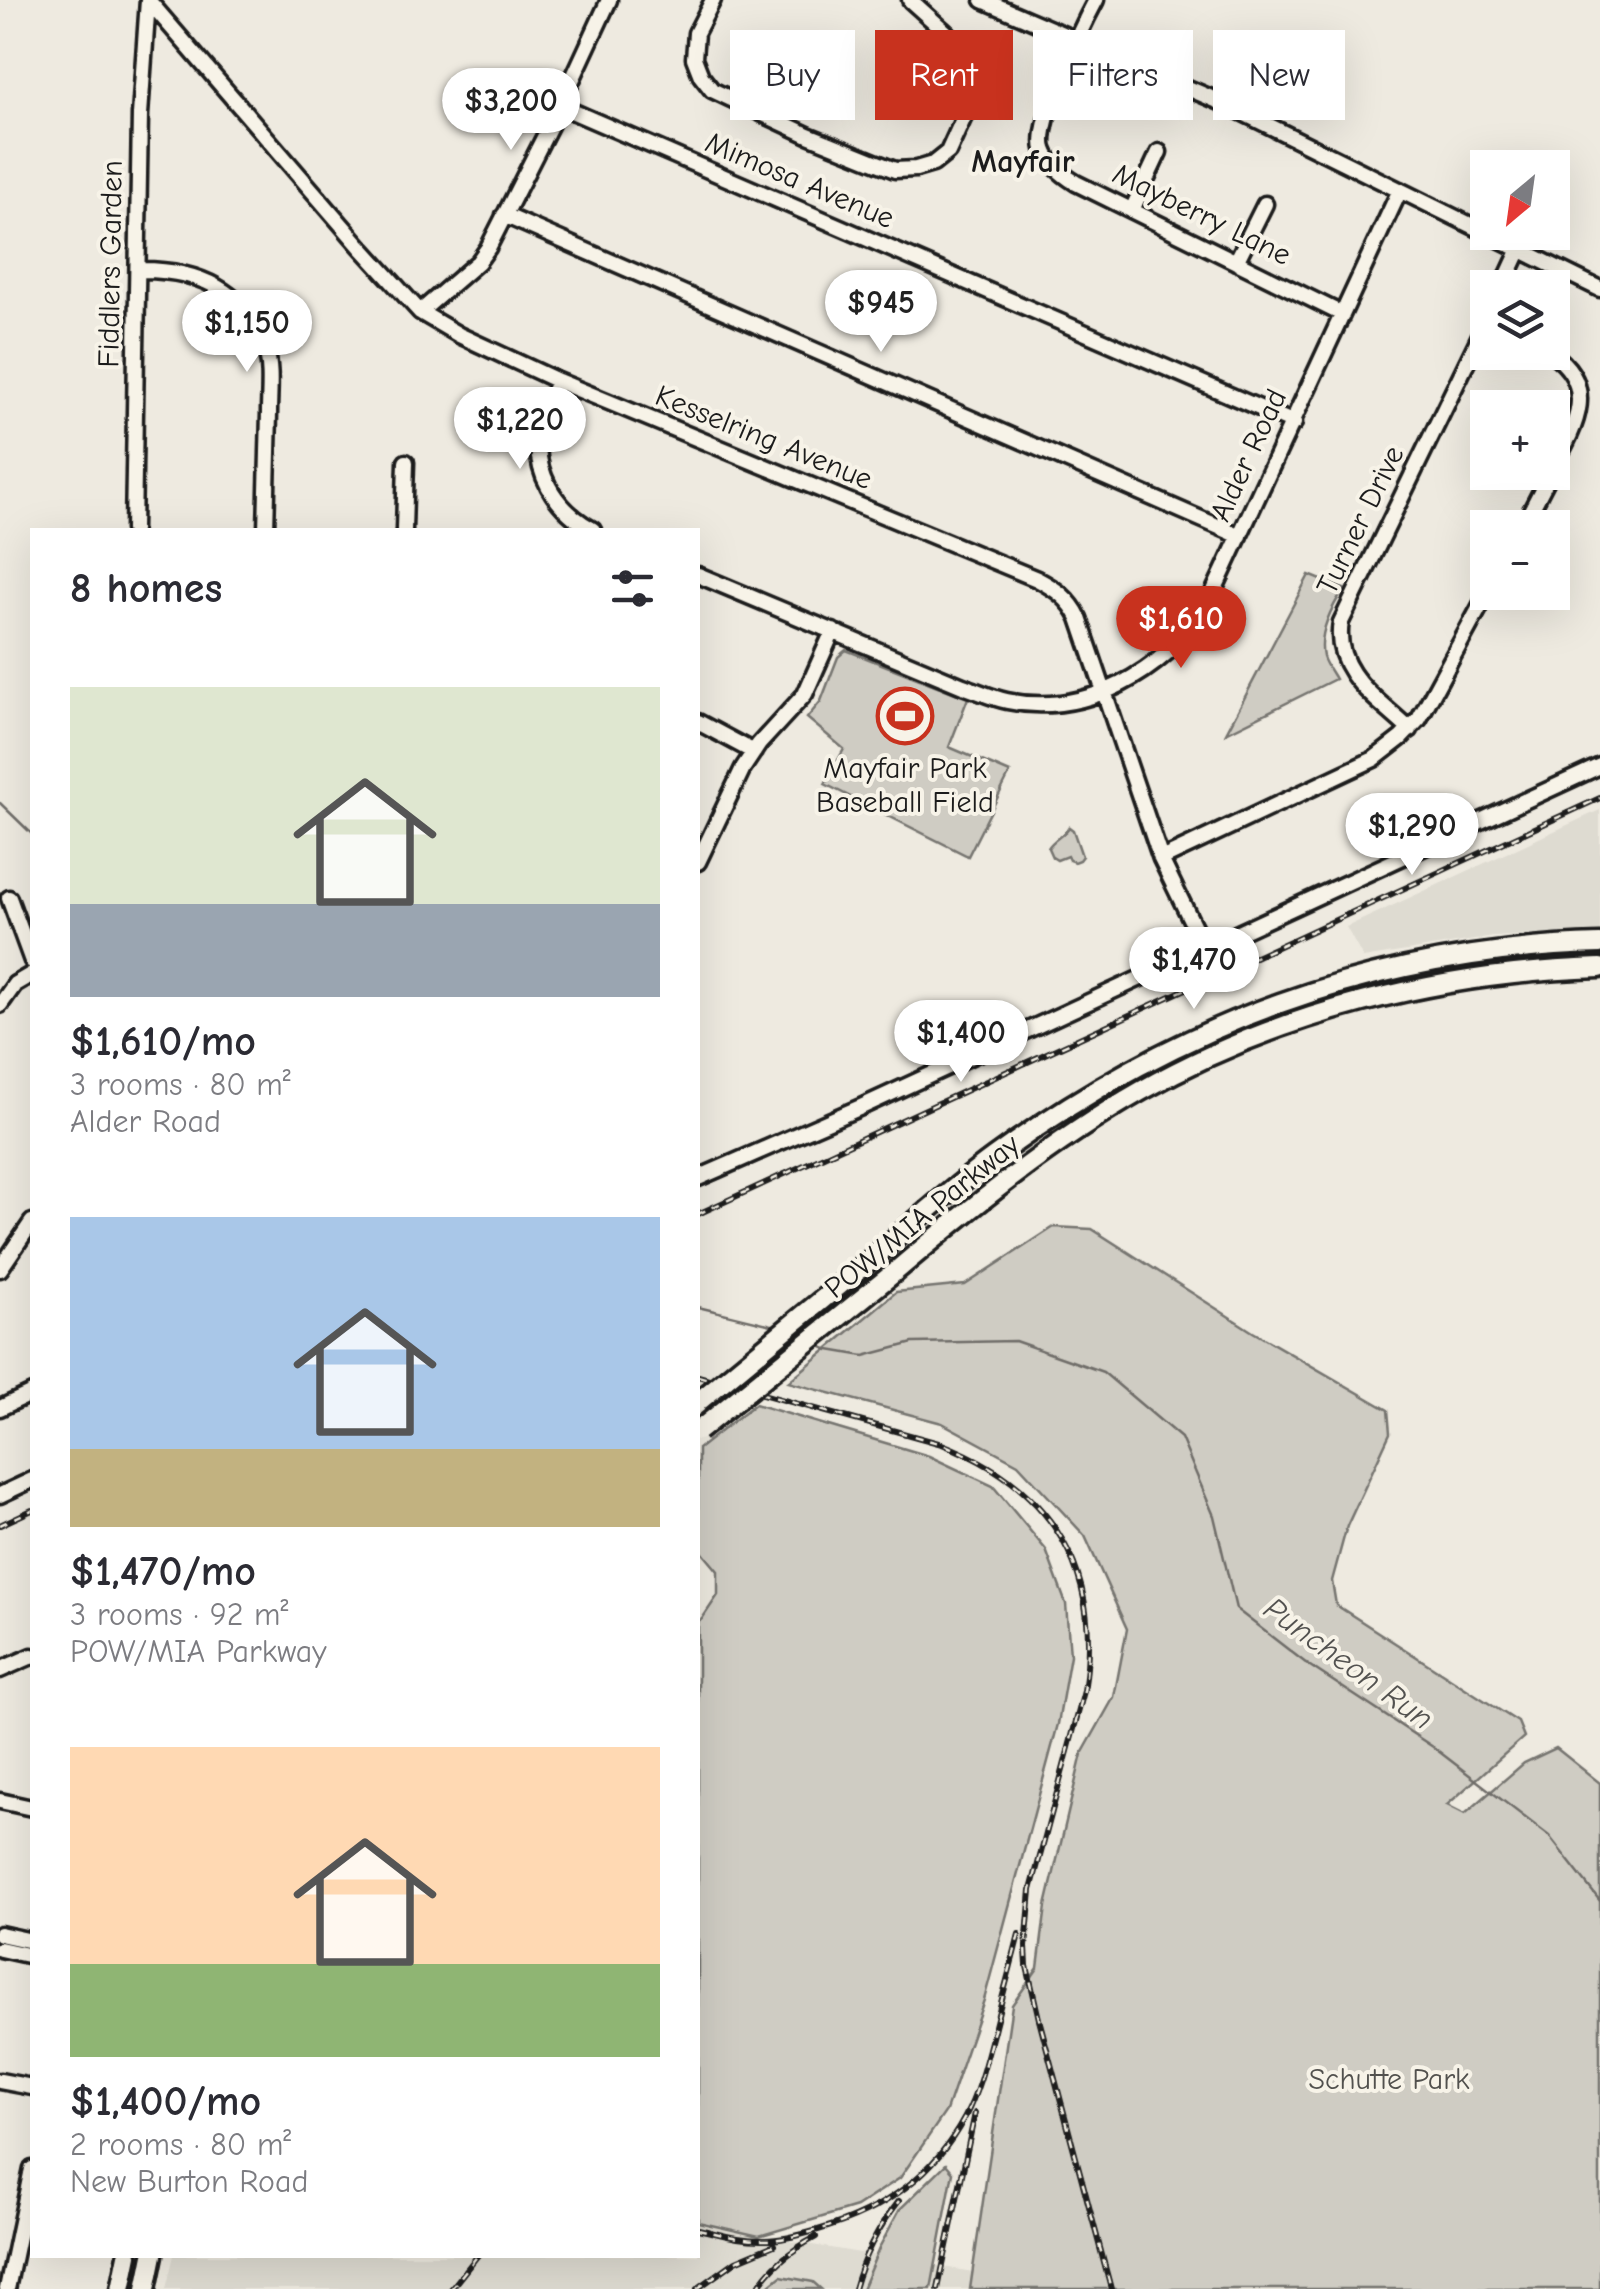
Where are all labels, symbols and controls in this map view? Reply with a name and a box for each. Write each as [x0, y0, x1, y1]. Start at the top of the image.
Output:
chip: Buy [730, 30, 855, 120]
chip: Rent [875, 30, 1013, 120]
chip: Filters [1033, 30, 1193, 120]
chip: New [1213, 30, 1345, 120]
pin: $3,200 [430, 68, 592, 153]
text: $3,200 [464, 82, 558, 119]
street label: Mimosa Avenue [700, 125, 899, 236]
district label: Mayfair [971, 143, 1075, 180]
north arrow [1470, 150, 1570, 250]
map controls [1470, 150, 1570, 610]
street label: Mayberry Lane [1107, 156, 1297, 273]
street label: Fiddlers Garden [91, 160, 130, 368]
pin: $945 [822, 270, 940, 355]
button: layers [1470, 270, 1570, 370]
text: $945 [847, 284, 915, 321]
pin: $1,150 [166, 290, 328, 375]
text: $1,150 [204, 304, 290, 341]
street label: Kesselring Avenue [650, 378, 877, 497]
street label: Alder Road [1203, 384, 1294, 527]
pin: $1,220 [439, 387, 601, 472]
button: + [1470, 390, 1570, 490]
text: $1,220 [476, 401, 564, 438]
street label: Turner Drive [1309, 440, 1411, 600]
button: − [1470, 510, 1570, 610]
icon: filters [605, 561, 660, 616]
text: 8 homes [70, 564, 222, 613]
pin: $1,610 [1100, 586, 1262, 671]
text: $1,610 [1138, 600, 1224, 637]
sports icon: Mayfair Park Baseball Field [875, 686, 935, 746]
place label: Mayfair Park Baseball Field [816, 751, 994, 820]
icon: home [275, 752, 455, 932]
pin: $1,290 [1331, 793, 1493, 878]
text: $1,290 [1368, 807, 1456, 844]
pin: $1,470 [1113, 927, 1275, 1012]
text: $1,470 [1151, 941, 1237, 978]
pin: $1,400 [880, 1000, 1042, 1085]
text: $1,400 [916, 1014, 1006, 1051]
text: $1,610/mo [70, 1017, 256, 1066]
text: 3 rooms · 80 m² [70, 1066, 291, 1103]
text: Alder Road [70, 1103, 221, 1140]
street label: POW/MIA Parkway [818, 1127, 1027, 1306]
icon: home [275, 1282, 455, 1462]
text: $1,470/mo [70, 1547, 256, 1596]
water label: Puncheon Run [1257, 1590, 1441, 1737]
text: 3 rooms · 92 m² [70, 1596, 289, 1633]
text: POW/MIA Parkway [70, 1633, 327, 1670]
icon: home [275, 1812, 455, 1992]
park label: Schutte Park [1308, 2062, 1470, 2097]
text: $1,400/mo [70, 2077, 261, 2126]
text: 2 rooms · 80 m² [70, 2126, 291, 2163]
text: New Burton Road [70, 2163, 308, 2200]

